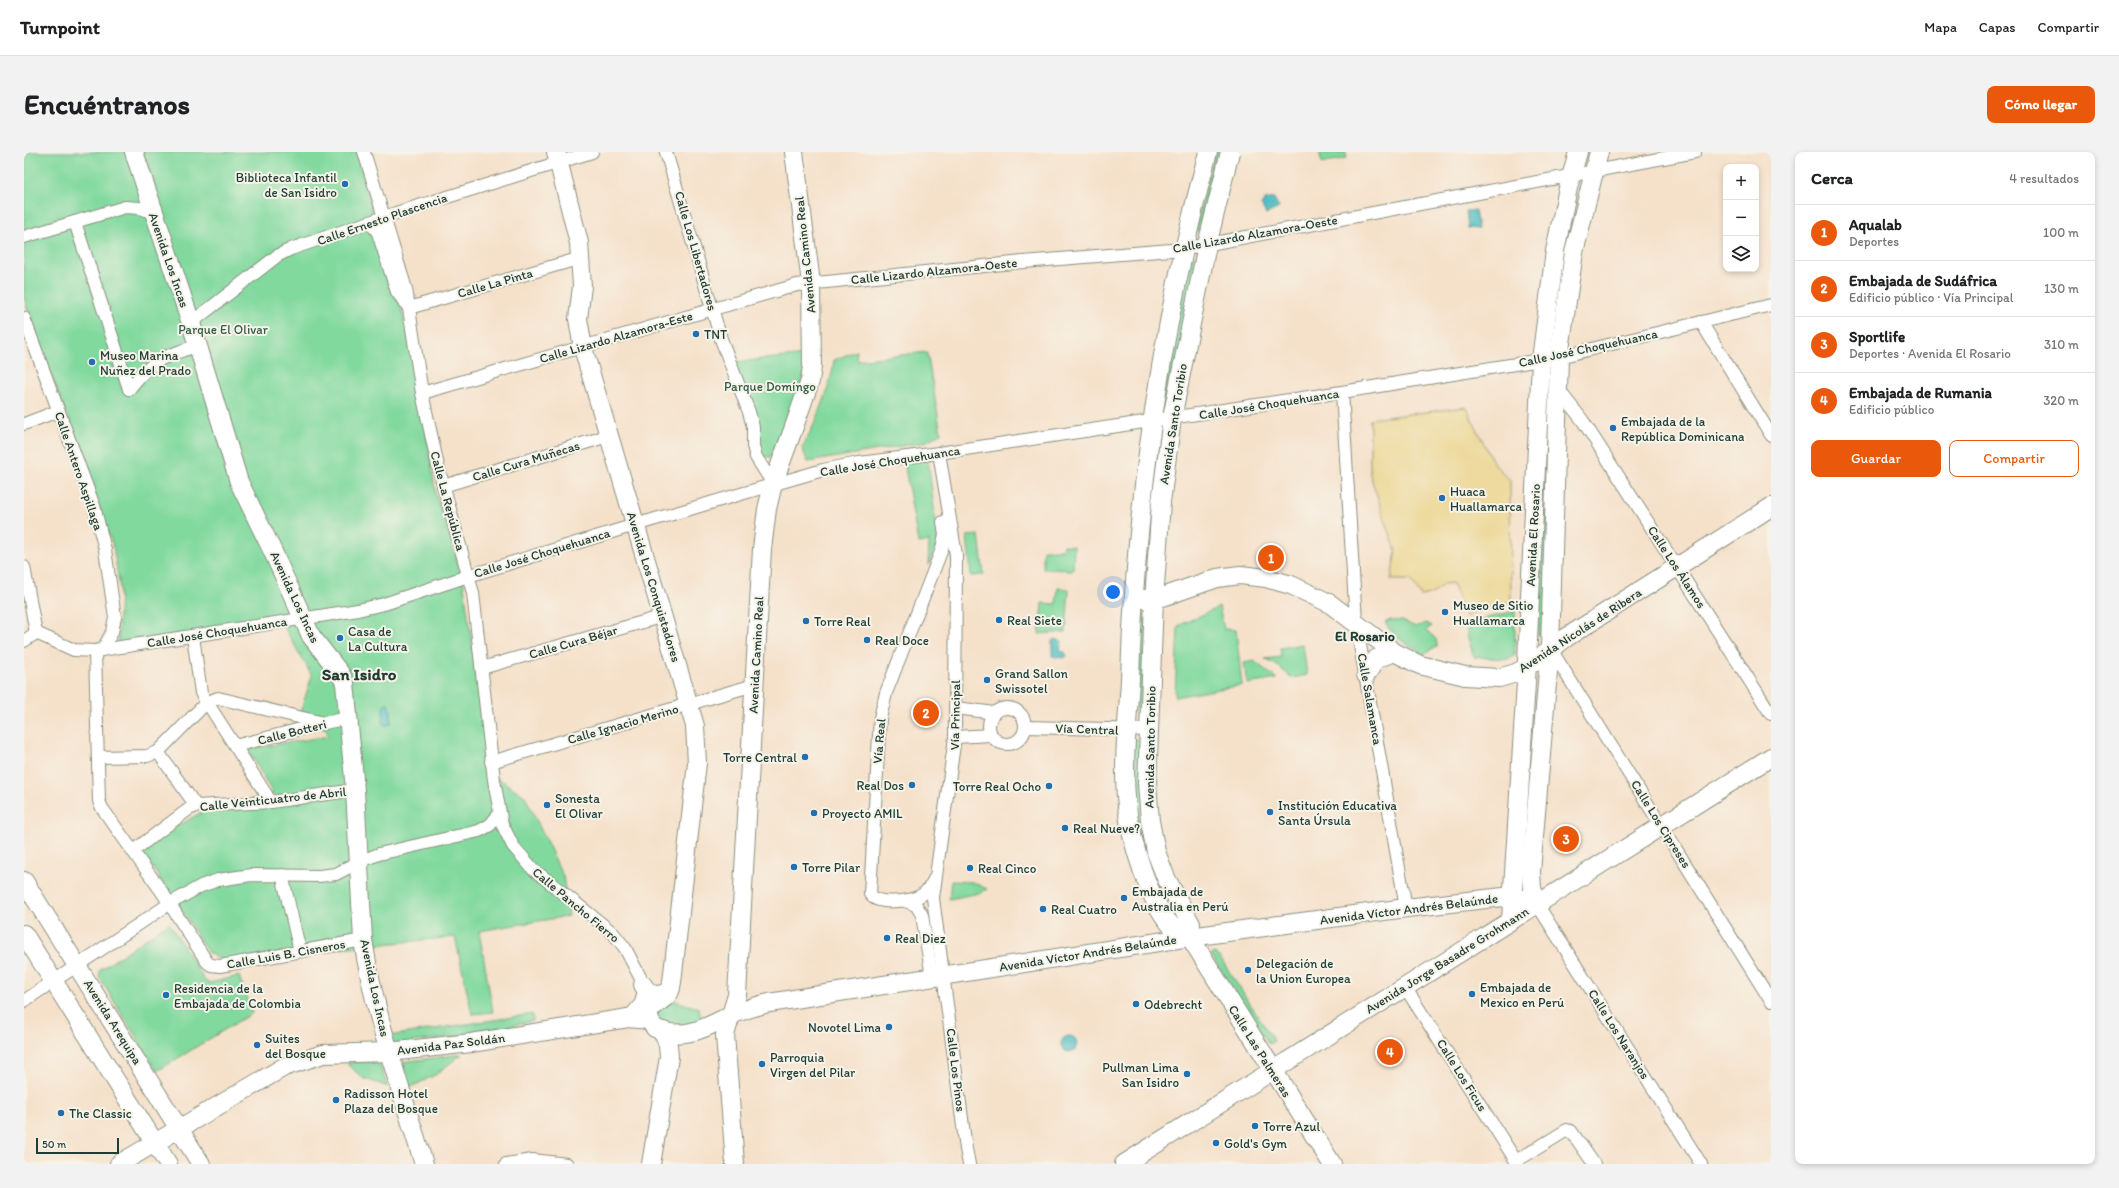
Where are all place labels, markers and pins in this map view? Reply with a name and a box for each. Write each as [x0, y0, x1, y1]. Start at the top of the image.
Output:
place label: Biblioteca Infantil de San Isidro [236, 170, 337, 200]
marker: Biblioteca Infantil de San Isidro [340, 179, 350, 189]
place label: TNT [704, 327, 728, 342]
marker: TNT [691, 329, 701, 339]
place label: Museo Marina Nuñez del Prado [100, 348, 192, 378]
marker: Museo Marina Nuñez del Prado [87, 357, 97, 367]
place label: Embajada de la República Dominicana [1621, 414, 1745, 444]
marker: Embajada de la República Dominicana [1608, 423, 1618, 433]
place label: Huaca Huallamarca [1450, 484, 1522, 514]
marker: Huaca Huallamarca [1437, 493, 1447, 503]
pin: 1 [1258, 543, 1284, 573]
place label: Museo de Sitio Huallamarca [1453, 598, 1534, 628]
marker: Museo de Sitio Huallamarca [1440, 607, 1450, 617]
place label: Real Siete [1007, 613, 1062, 628]
place label: Torre Real [814, 614, 871, 629]
marker: Real Siete [994, 615, 1004, 625]
marker: Torre Real [801, 616, 811, 626]
place label: Casa de La Cultura [348, 624, 408, 654]
marker: Casa de La Cultura [335, 633, 345, 643]
place label: Real Doce [875, 633, 929, 648]
marker: Real Doce [862, 635, 872, 645]
place label: Grand Sallon Swissotel [995, 666, 1068, 696]
marker: Grand Sallon Swissotel [982, 675, 992, 685]
pin: 2 [913, 698, 939, 728]
place label: Torre Central [723, 750, 797, 765]
marker: Torre Central [800, 752, 810, 762]
place label: Real Dos [856, 778, 904, 793]
place label: Torre Real Ocho [953, 779, 1041, 794]
marker: Real Dos [907, 780, 917, 790]
marker: Torre Real Ocho [1044, 781, 1054, 791]
place label: Sonesta El Olivar [555, 791, 604, 821]
place label: Institución Educativa Santa Úrsula [1278, 798, 1397, 828]
marker: Sonesta El Olivar [542, 800, 552, 810]
place label: Proyecto AMIL [822, 806, 903, 821]
marker: Institución Educativa Santa Úrsula [1265, 807, 1275, 817]
marker: Proyecto AMIL [809, 808, 819, 818]
place label: Real Nueve? [1073, 821, 1140, 836]
marker: Real Nueve? [1060, 823, 1070, 833]
pin: 3 [1553, 824, 1579, 854]
place label: Torre Pilar [802, 860, 861, 875]
place label: Real Cinco [978, 861, 1037, 876]
marker: Torre Pilar [789, 862, 799, 872]
marker: Real Cinco [965, 863, 975, 873]
place label: Embajada de Australia en Perú [1132, 884, 1228, 914]
marker: Embajada de Australia en Perú [1119, 893, 1129, 903]
place label: Real Cuatro [1051, 902, 1117, 917]
marker: Real Cuatro [1038, 904, 1048, 914]
place label: Real Diez [895, 931, 946, 946]
marker: Real Diez [882, 933, 892, 943]
place label: Delegación de la Union Europea [1256, 956, 1351, 986]
marker: Delegación de la Union Europea [1243, 965, 1253, 975]
place label: Embajada de Mexico en Perú [1480, 980, 1564, 1010]
place label: Residencia de la Embajada de Colombia [174, 981, 301, 1011]
marker: Embajada de Mexico en Perú [1467, 989, 1477, 999]
marker: Residencia de la Embajada de Colombia [161, 990, 171, 1000]
place label: Odebrecht [1144, 997, 1202, 1012]
marker: Odebrecht [1131, 999, 1141, 1009]
place label: Novotel Lima [808, 1020, 882, 1035]
marker: Novotel Lima [884, 1022, 894, 1032]
place label: Suites del Bosque [265, 1031, 326, 1061]
pin: 4 [1377, 1037, 1403, 1067]
marker: Suites del Bosque [252, 1040, 262, 1050]
place label: Parroquia Virgen del Pilar [770, 1050, 856, 1080]
marker: Parroquia Virgen del Pilar [757, 1059, 767, 1069]
place label: Pullman Lima San Isidro [1102, 1060, 1179, 1090]
marker: Pullman Lima San Isidro [1182, 1069, 1192, 1079]
place label: Radisson Hotel Plaza del Bosque [344, 1086, 438, 1116]
marker: Radisson Hotel Plaza del Bosque [331, 1095, 341, 1105]
place label: The Classic [69, 1106, 132, 1121]
marker: The Classic [56, 1108, 66, 1118]
place label: Torre Azul [1263, 1119, 1320, 1134]
marker: Torre Azul [1250, 1121, 1260, 1131]
place label: Gold's Gym [1224, 1136, 1288, 1151]
marker: Gold's Gym [1211, 1138, 1221, 1148]

